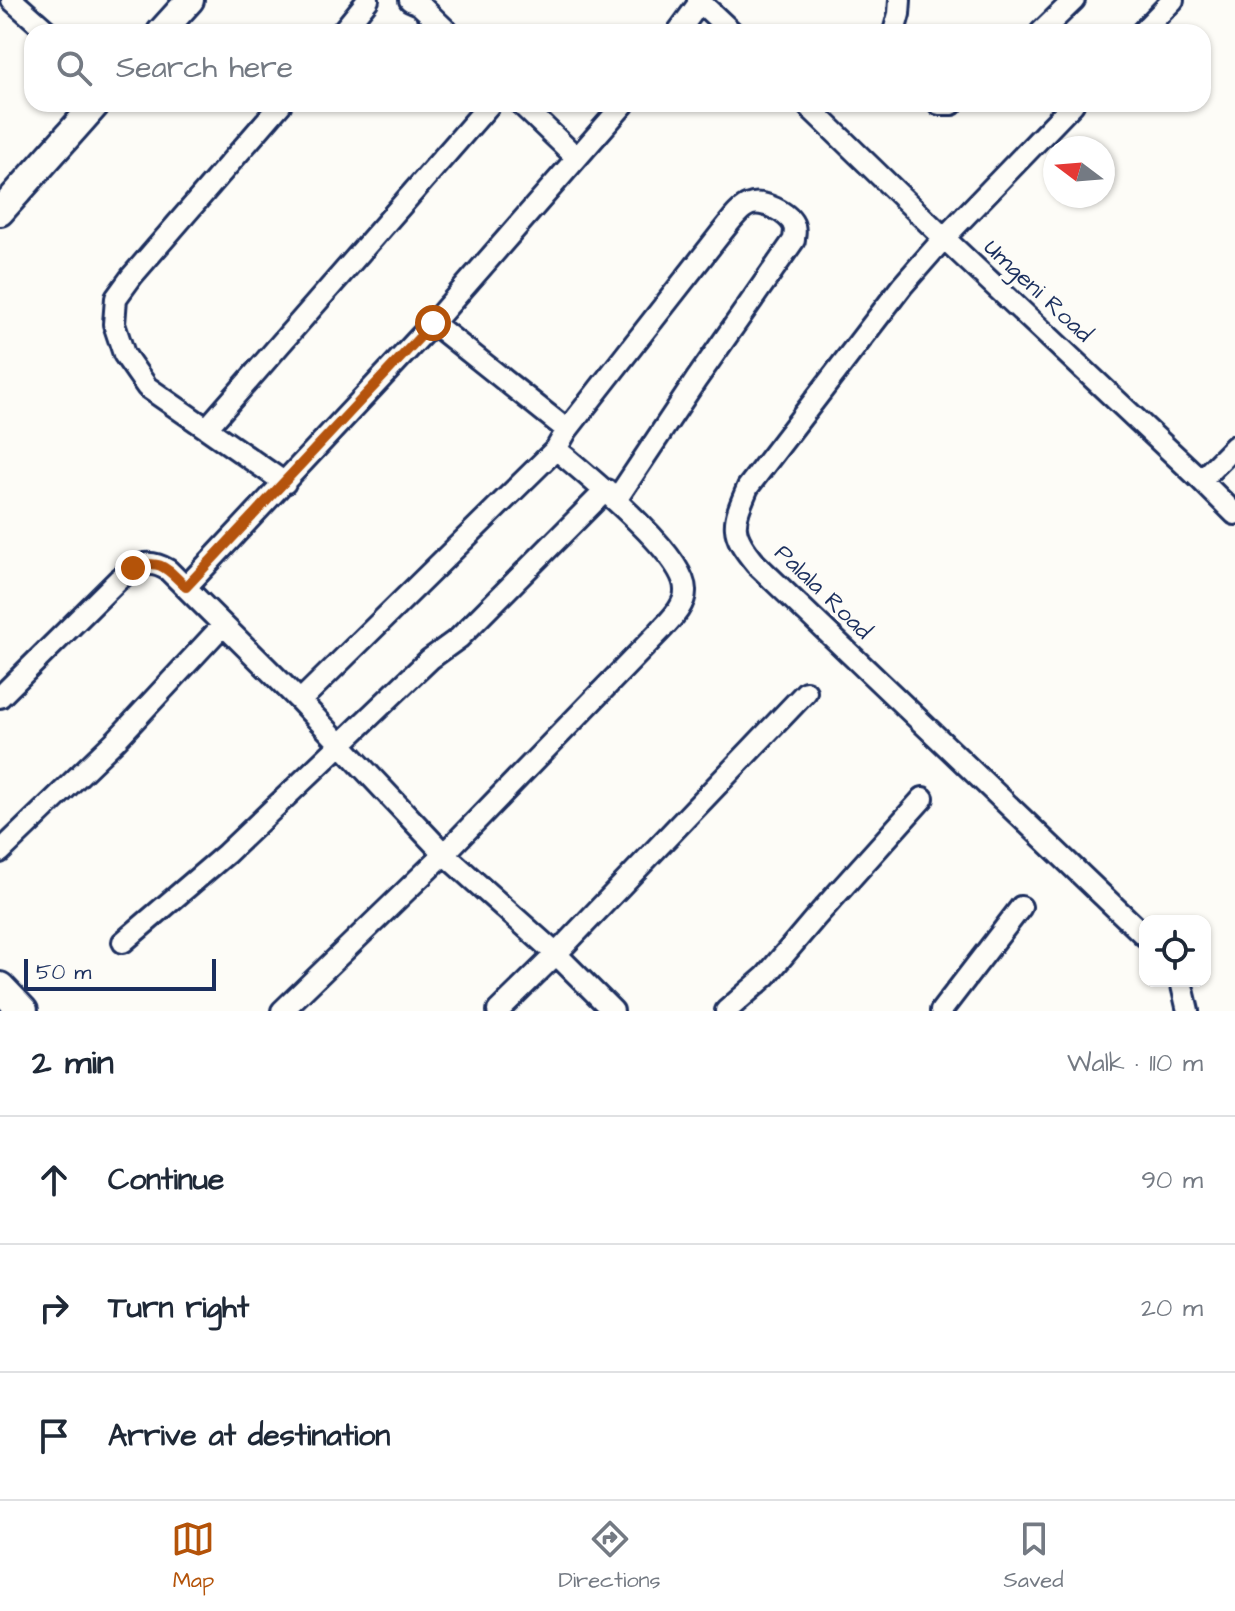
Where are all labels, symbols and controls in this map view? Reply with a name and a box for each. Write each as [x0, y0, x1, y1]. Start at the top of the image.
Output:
search box [24, 24, 1211, 112]
icon: search [52, 46, 96, 90]
text: Search here [116, 47, 293, 89]
north arrow [1043, 136, 1115, 208]
street label: Umgeni Road [975, 232, 1100, 351]
route start [415, 305, 451, 341]
street label: Palala Road [767, 537, 879, 647]
route end [115, 550, 151, 586]
map controls [1139, 915, 1211, 987]
button: locate [1139, 915, 1211, 987]
scale bar [24, 955, 216, 991]
text: 50 m [36, 957, 91, 988]
text: 2 min [32, 1039, 114, 1087]
text: Walk · 110 m [1067, 1045, 1203, 1081]
icon: ahead [32, 1158, 76, 1202]
text: Continue [108, 1159, 224, 1201]
text: 90 m [1141, 1162, 1203, 1198]
icon: right [32, 1286, 76, 1330]
text: Turn right [108, 1287, 249, 1329]
text: 20 m [1141, 1290, 1203, 1326]
icon: arrive [32, 1414, 76, 1458]
text: Arrive at destination [108, 1415, 390, 1457]
tab: Map [171, 1517, 215, 1596]
tab: Directions [558, 1517, 661, 1596]
tab: Saved [1004, 1517, 1064, 1596]

